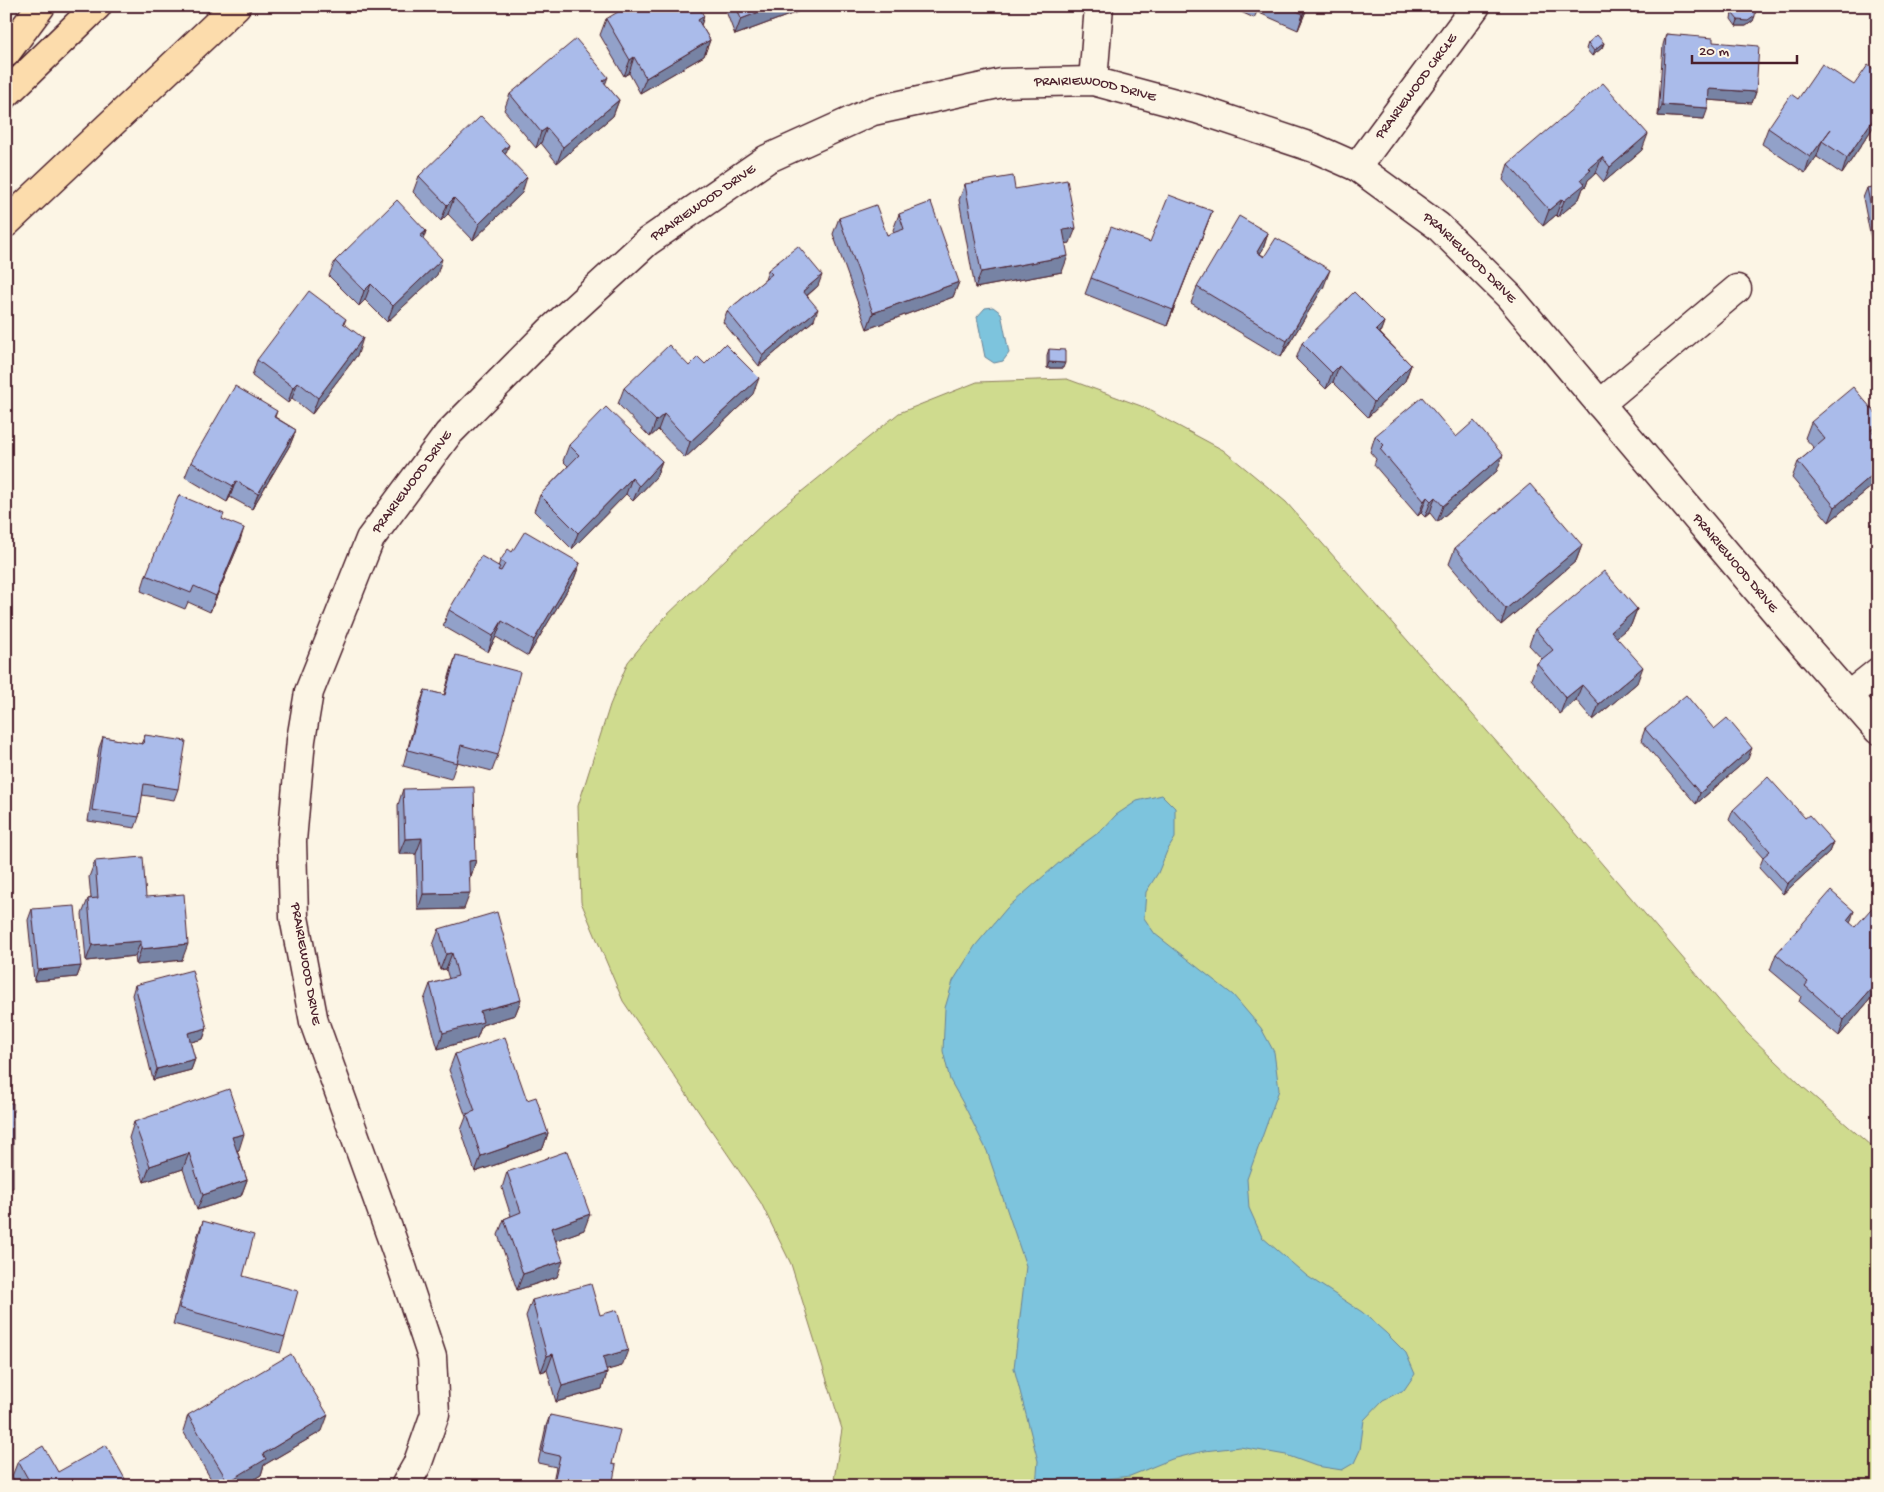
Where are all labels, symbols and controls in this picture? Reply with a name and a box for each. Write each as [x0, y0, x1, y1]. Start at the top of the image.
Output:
street label: PRAIRIEWOOD CIRCLE [1371, 29, 1462, 144]
scale bar [1692, 32, 1796, 64]
text: 20 m [1699, 43, 1729, 61]
street label: PRAIRIEWOOD DRIVE [1033, 73, 1159, 106]
street label: PRAIRIEWOOD DRIVE [647, 160, 760, 246]
street label: PRAIRIEWOOD DRIVE [1418, 208, 1521, 308]
street label: PRAIRIEWOOD DRIVE [368, 426, 457, 538]
street label: PRAIRIEWOOD DRIVE [1688, 510, 1782, 617]
street label: PRAIRIEWOOD DRIVE [286, 901, 324, 1028]

